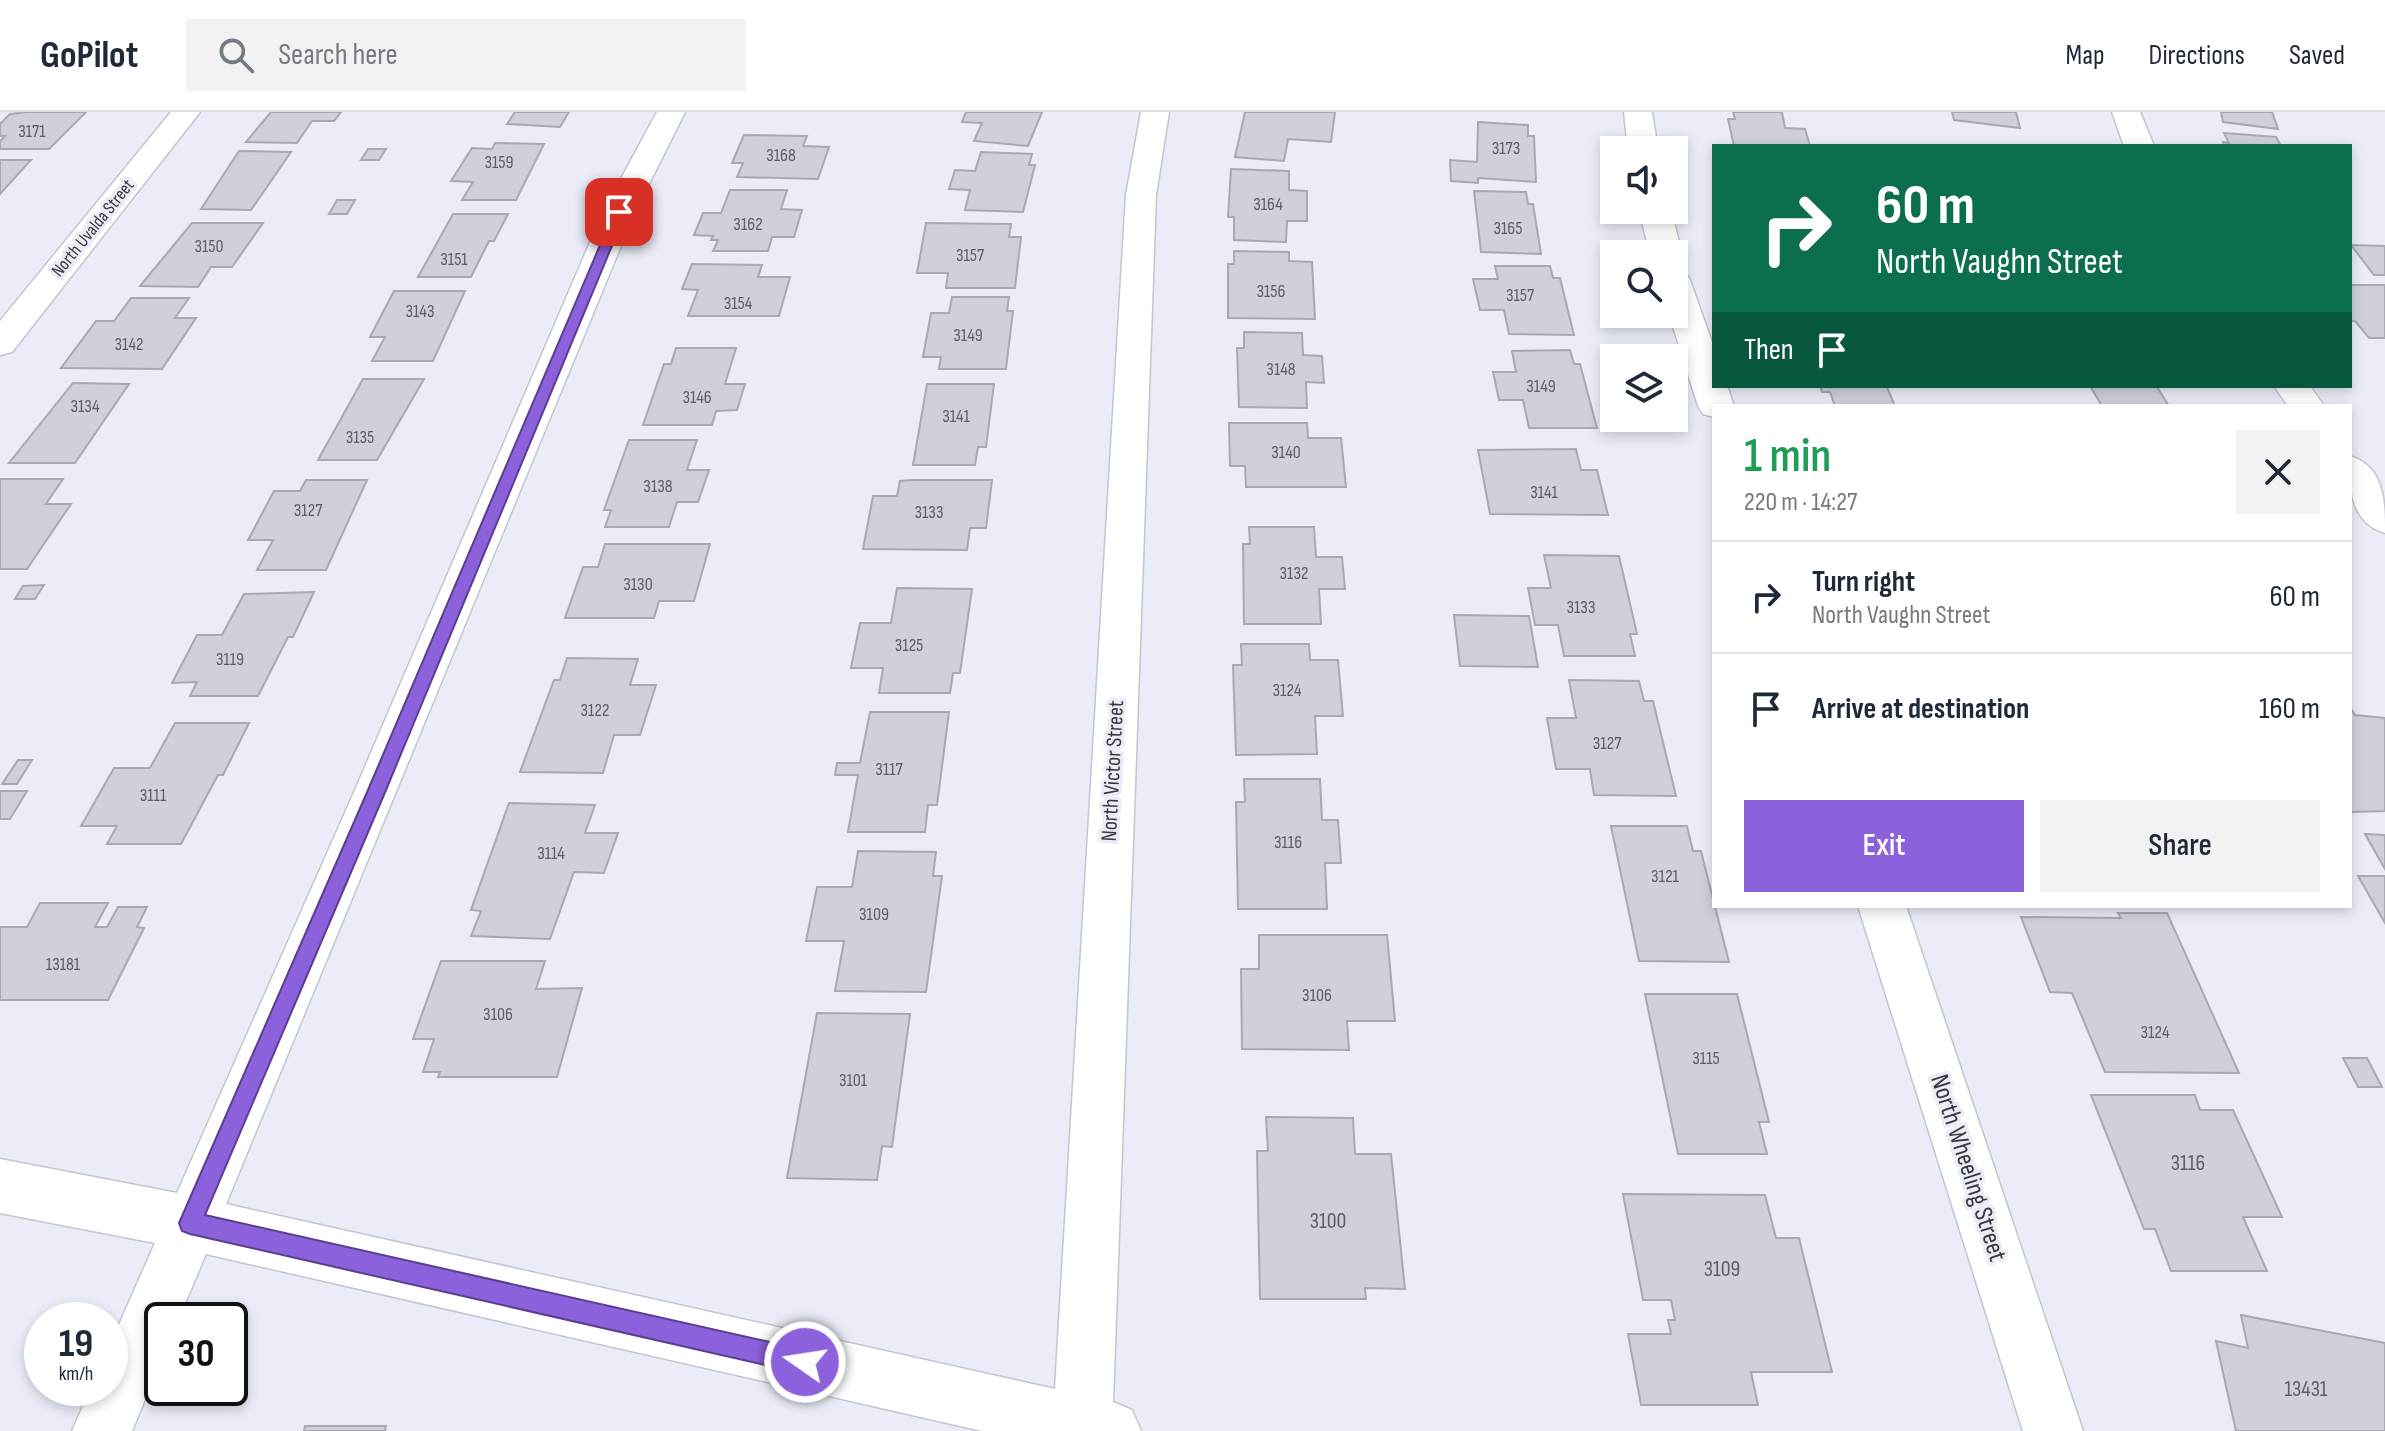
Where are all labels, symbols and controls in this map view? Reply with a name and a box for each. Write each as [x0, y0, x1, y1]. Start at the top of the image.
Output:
search box [186, 19, 746, 91]
text: GoPilot [40, 33, 138, 78]
icon: search [214, 33, 258, 77]
text: Search here [278, 37, 398, 73]
text: Map [2066, 39, 2105, 72]
text: Directions [2149, 39, 2245, 72]
text: Saved [2289, 39, 2345, 72]
house number: 3171 [18, 121, 46, 142]
map controls [1600, 136, 1688, 432]
button: sound [1600, 136, 1688, 224]
house number: 3173 [1492, 138, 1520, 159]
house number: 3168 [766, 145, 796, 166]
house number: 3159 [484, 152, 514, 173]
text: 60 m [1876, 173, 1975, 240]
street label: North Uvalda Street [47, 175, 139, 281]
icon: right [1744, 176, 1848, 280]
pin [585, 178, 653, 246]
icon: arrive [597, 190, 641, 234]
house number: 3164 [1253, 194, 1283, 215]
house number: 3162 [733, 214, 763, 235]
house number: 3165 [1494, 218, 1522, 239]
house number: 3150 [194, 236, 224, 257]
button: search [1600, 240, 1688, 328]
text: North Vaughn Street [1876, 241, 2123, 284]
house number: 3157 [956, 245, 985, 266]
house number: 3151 [440, 249, 468, 270]
house number: 3156 [1257, 281, 1286, 302]
house number: 3157 [1506, 285, 1535, 306]
house number: 3154 [724, 293, 753, 314]
house number: 3143 [406, 301, 434, 322]
house number: 3149 [953, 325, 983, 346]
icon: arrive [1810, 328, 1854, 372]
text: Then [1744, 332, 1794, 368]
house number: 3142 [115, 334, 143, 355]
button: layers [1600, 344, 1688, 432]
house number: 3148 [1266, 359, 1296, 380]
house number: 3149 [1526, 376, 1556, 397]
house number: 3146 [682, 387, 712, 408]
house number: 3134 [71, 396, 100, 417]
house number: 3141 [942, 406, 971, 427]
house number: 3135 [346, 427, 374, 448]
text: 1 min [1744, 428, 1831, 485]
button: close [2236, 430, 2320, 514]
house number: 3140 [1271, 442, 1301, 463]
house number: 3138 [643, 476, 673, 497]
house number: 3141 [1530, 482, 1559, 503]
text: 220 m · 14:27 [1744, 487, 1857, 518]
house number: 3127 [294, 500, 323, 521]
house number: 3133 [915, 502, 943, 523]
house number: 3132 [1280, 563, 1308, 584]
text: Turn right [1812, 564, 1915, 600]
house number: 3130 [623, 574, 653, 595]
icon: right [1744, 575, 1788, 619]
text: 60 m [2269, 579, 2320, 615]
house number: 3133 [1567, 597, 1595, 618]
text: North Vaughn Street [1812, 600, 1990, 631]
house number: 3125 [895, 635, 923, 656]
house number: 3119 [216, 649, 244, 670]
house number: 3124 [1273, 680, 1302, 701]
icon: arrive [1744, 687, 1788, 731]
text: Arrive at destination [1812, 691, 2029, 727]
text: 160 m [2259, 691, 2320, 727]
house number: 3122 [581, 700, 609, 721]
street label: North Victor Street [1096, 700, 1130, 842]
house number: 3127 [1593, 733, 1622, 754]
house number: 3117 [875, 759, 903, 780]
house number: 3111 [140, 785, 167, 806]
button: Exit [1744, 800, 2024, 892]
button: Share [2040, 800, 2320, 892]
house number: 3116 [1274, 832, 1302, 853]
house number: 3114 [537, 843, 565, 864]
house number: 3121 [1651, 866, 1680, 887]
house number: 3109 [859, 904, 889, 925]
house number: 13181 [46, 954, 81, 975]
house number: 3106 [1302, 985, 1332, 1006]
house number: 3106 [483, 1004, 513, 1025]
house number: 3124 [2141, 1022, 2170, 1043]
house number: 3115 [1692, 1048, 1720, 1069]
house number: 3101 [839, 1070, 868, 1091]
street label: North Wheeling Street [1923, 1071, 2013, 1265]
house number: 3116 [2171, 1150, 2205, 1177]
house number: 3100 [1310, 1208, 1346, 1235]
house number: 3109 [1704, 1256, 1740, 1283]
speed limit sign: 30 [144, 1302, 248, 1406]
text: 19 [59, 1320, 93, 1368]
position arrow [763, 1320, 847, 1404]
text: km/h [59, 1362, 93, 1386]
house number: 13431 [2284, 1376, 2328, 1403]

